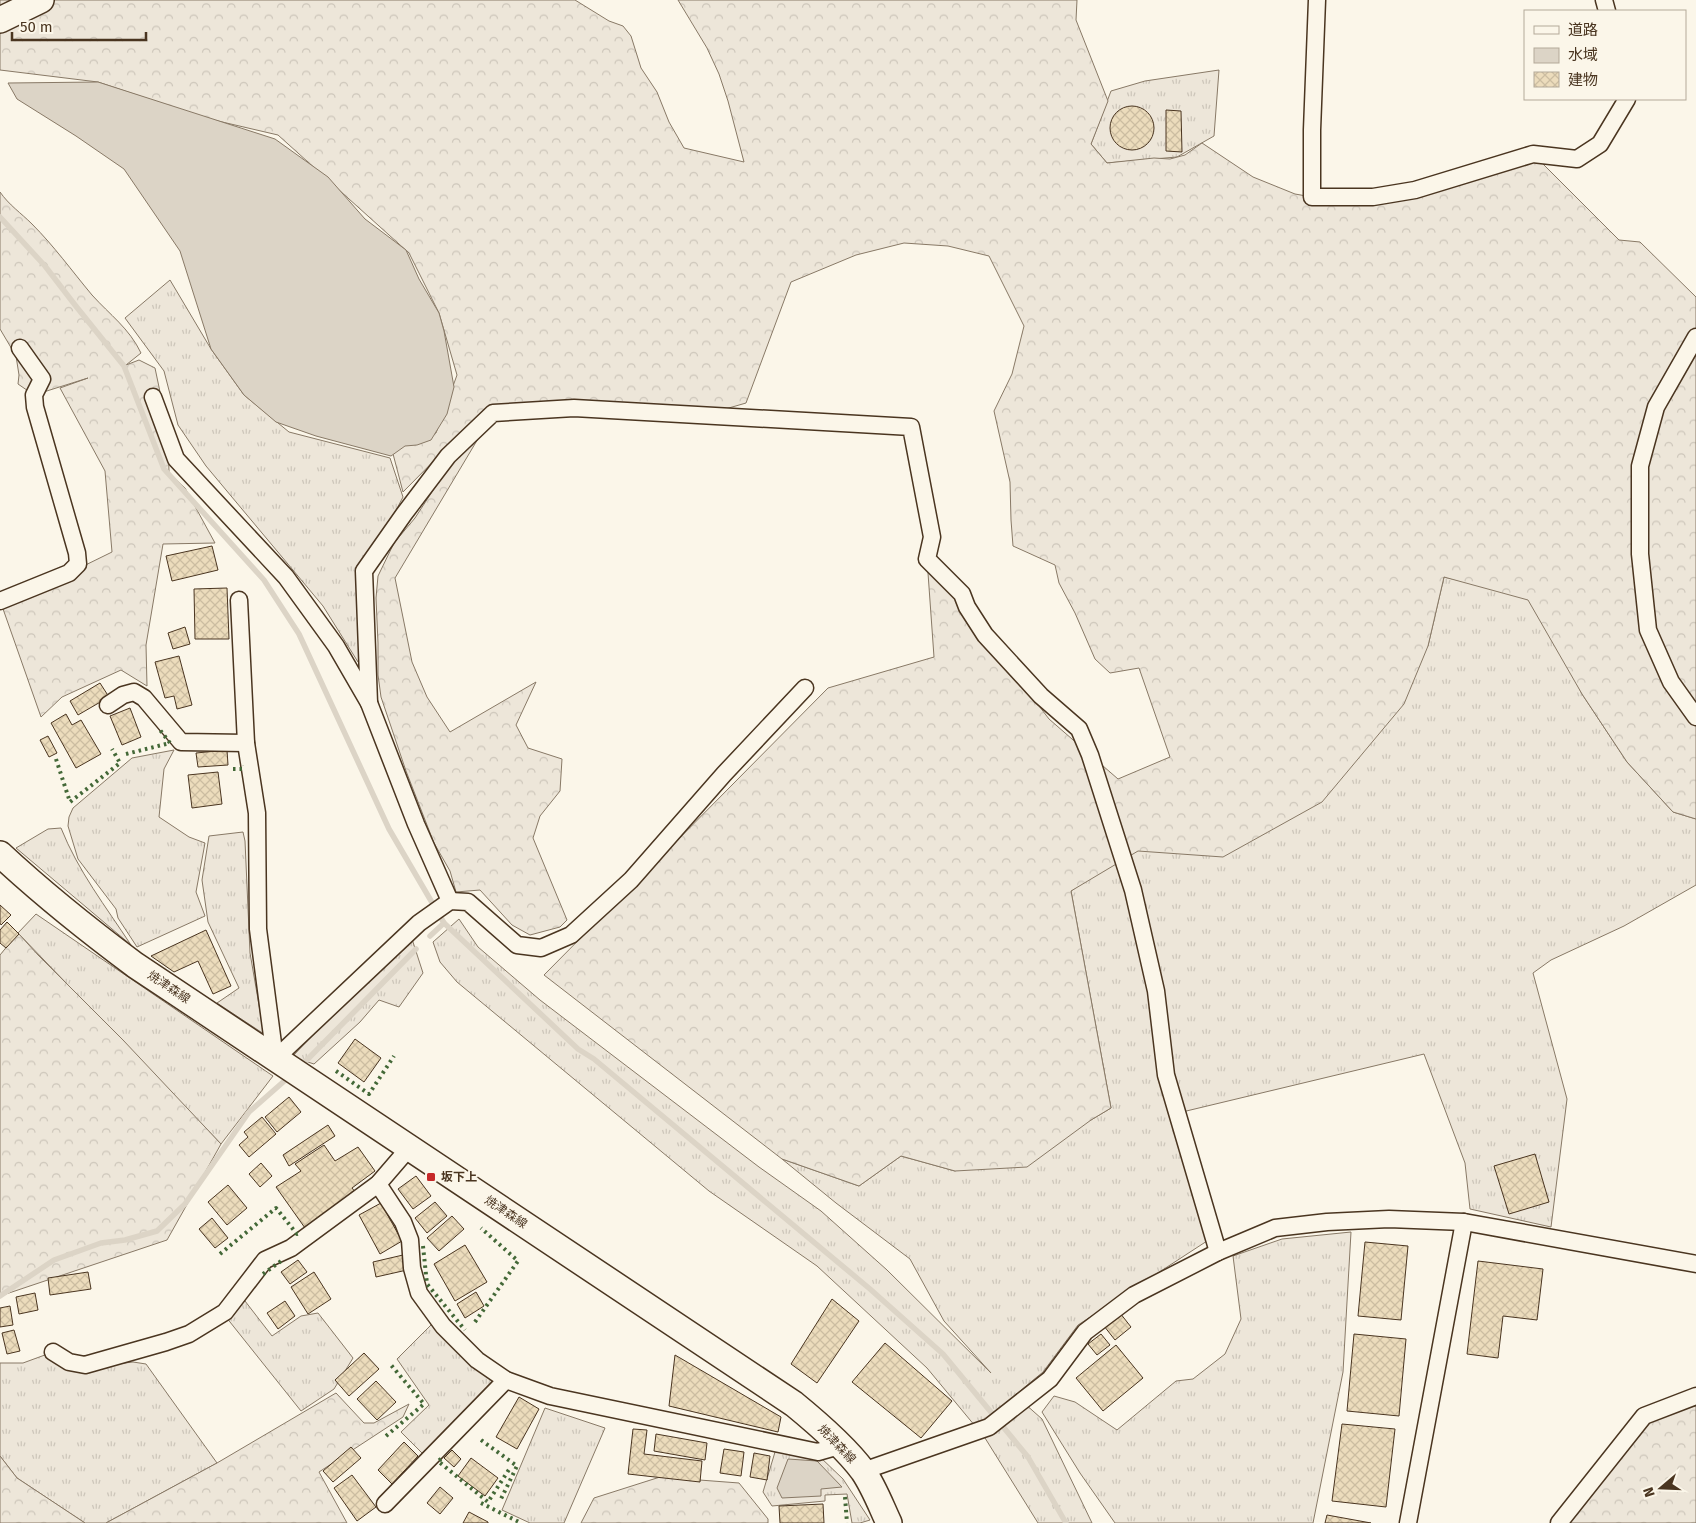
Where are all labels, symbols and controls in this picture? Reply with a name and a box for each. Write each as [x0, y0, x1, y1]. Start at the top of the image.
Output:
scale bar [12, 10, 146, 42]
legend [1524, 10, 1686, 100]
text: 50 m [20, 18, 53, 36]
text: 道路 [1568, 21, 1598, 39]
text: 水域 [1568, 46, 1598, 64]
text: 建物 [1568, 71, 1598, 89]
street label: 焼津森線 [145, 968, 193, 1006]
place label: 坂下上 [441, 1170, 477, 1184]
marker: 坂下上 [425, 1171, 437, 1183]
street label: 焼津森線 [482, 1193, 530, 1231]
street label: 焼津森線 [815, 1422, 859, 1466]
north arrow [1636, 1463, 1686, 1513]
text: N [1640, 1485, 1659, 1499]

